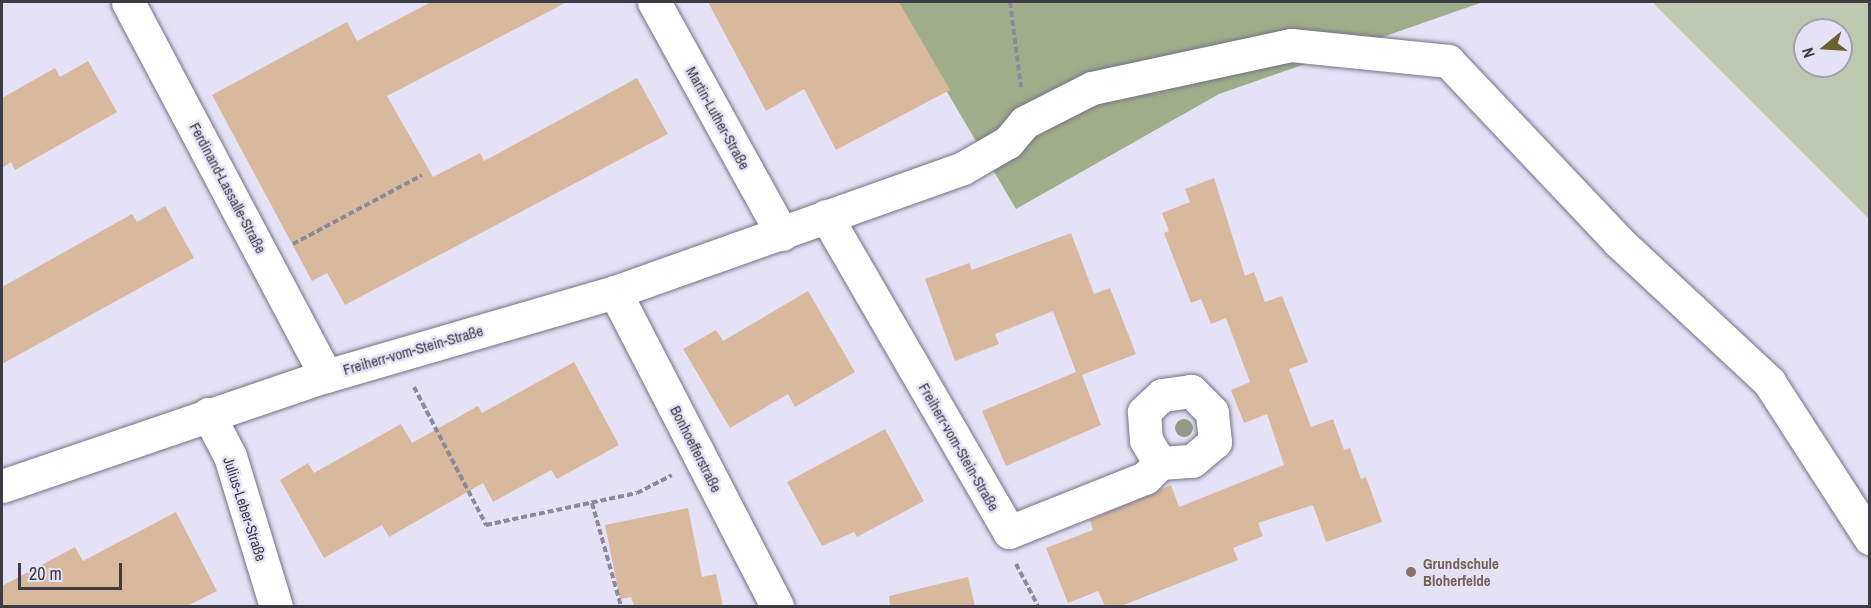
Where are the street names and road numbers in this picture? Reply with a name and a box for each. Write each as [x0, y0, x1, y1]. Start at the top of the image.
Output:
street label: Martin-Luther-Straße [682, 63, 754, 173]
street label: Ferdinand-Lassalle-Straße [186, 119, 270, 257]
street label: Freiherr-vom-Stein-Straße [341, 321, 485, 379]
street label: Freiherr-vom-Stein-Straße [915, 380, 1003, 514]
street label: Bonhoefferstraße [666, 403, 726, 495]
street label: Julius-Leber-Straße [220, 455, 270, 563]

